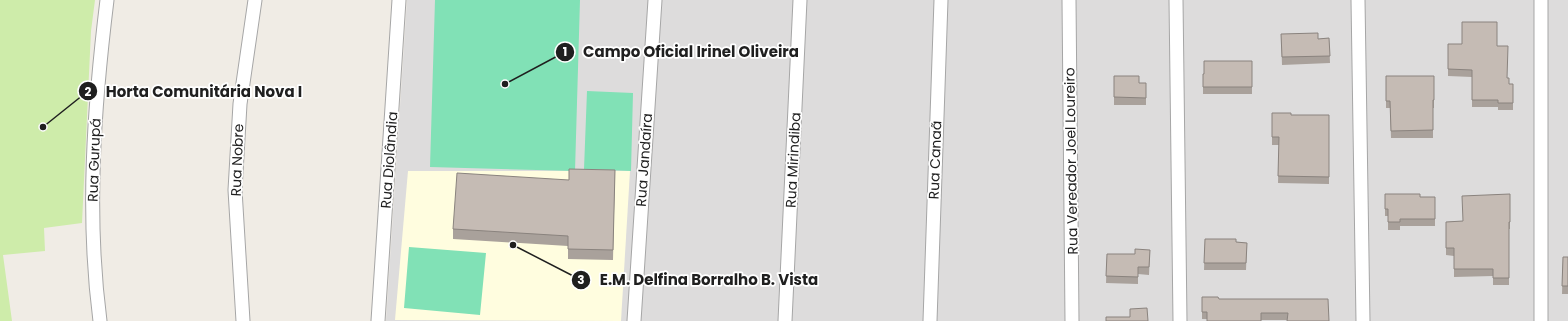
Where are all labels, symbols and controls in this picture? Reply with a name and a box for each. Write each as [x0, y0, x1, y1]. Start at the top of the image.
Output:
callout: Campo Oficial Irinel Oliveira [555, 38, 807, 65]
text: Campo Oficial Irinel Oliveira [583, 41, 799, 62]
text: 1 [563, 43, 567, 60]
street label: Rua Vereador Joel Loureiro [1059, 67, 1083, 255]
callout: Horta Comunitária Nova I [78, 78, 310, 105]
text: Horta Comunitária Nova I [106, 81, 302, 102]
text: 2 [85, 83, 92, 100]
street label: Rua Diolândia [376, 111, 402, 209]
street label: Rua Mirindiba [781, 112, 805, 208]
street label: Rua Jandaíra [631, 113, 657, 207]
street label: Rua Gurupá [83, 118, 105, 202]
street label: Rua Canaã [924, 120, 946, 200]
street label: Rua Nobre [226, 123, 248, 197]
callout: E.M. Delfina Borralho B. Vista [571, 266, 826, 293]
text: E.M. Delfina Borralho B. Vista [600, 269, 818, 290]
text: 3 [577, 271, 585, 288]

